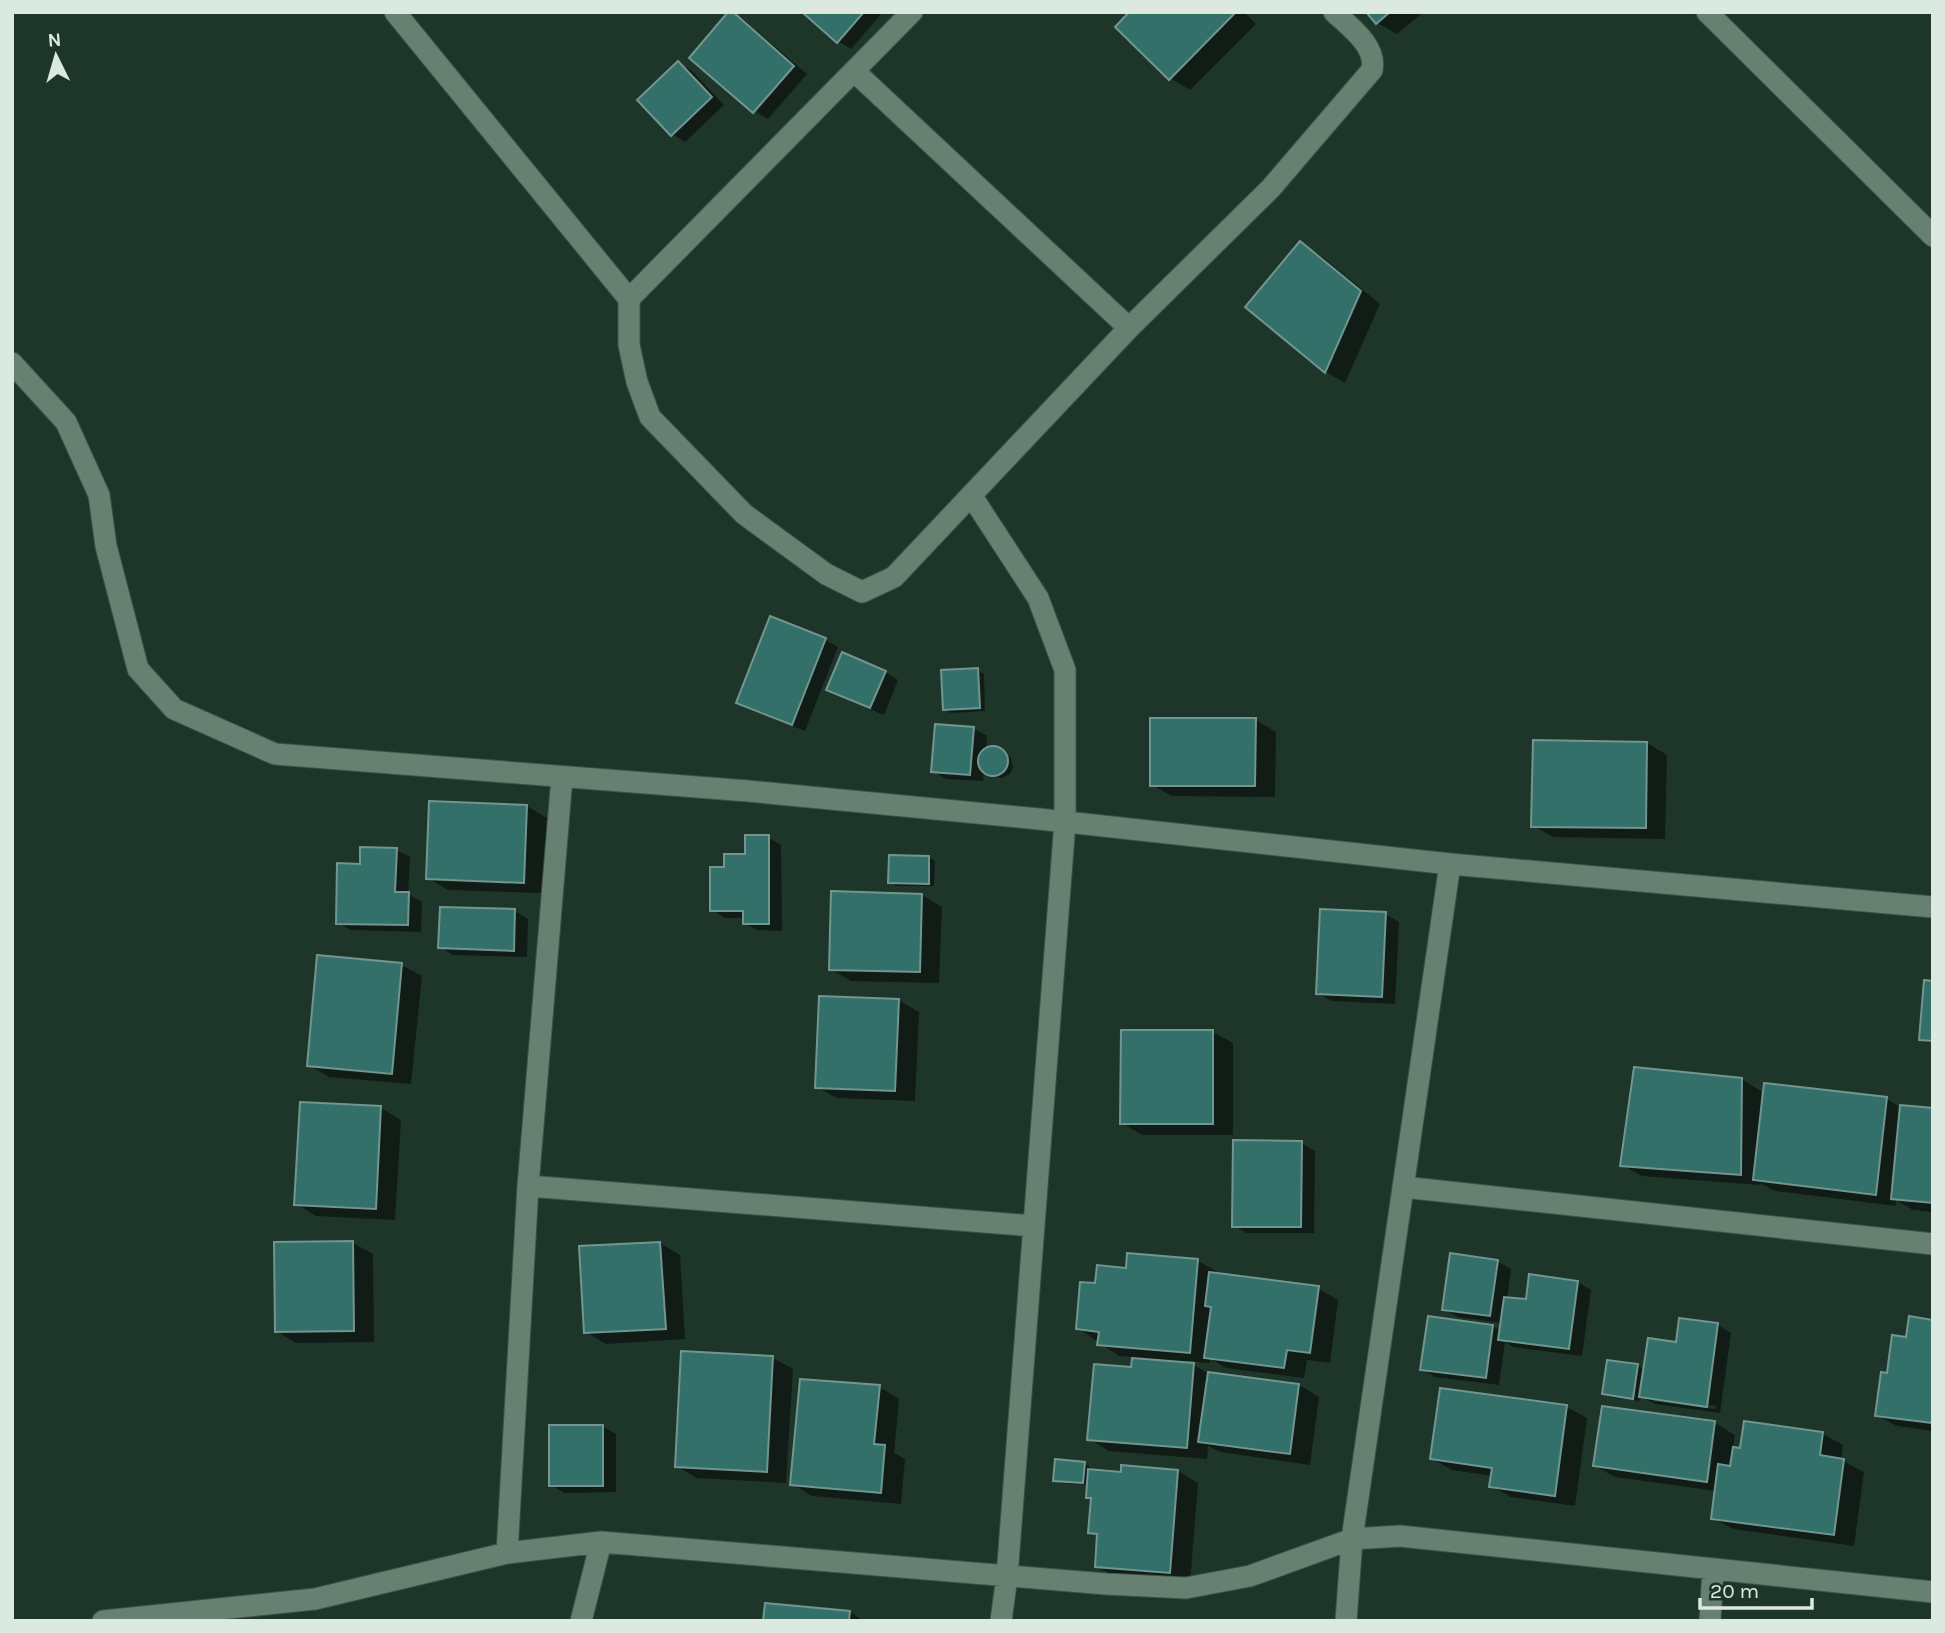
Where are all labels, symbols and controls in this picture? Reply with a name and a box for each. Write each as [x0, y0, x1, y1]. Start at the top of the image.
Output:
north arrow [21, 21, 91, 91]
text: N [47, 29, 62, 52]
scale bar [1700, 1566, 1812, 1610]
text: 20 m [1710, 1579, 1759, 1603]

